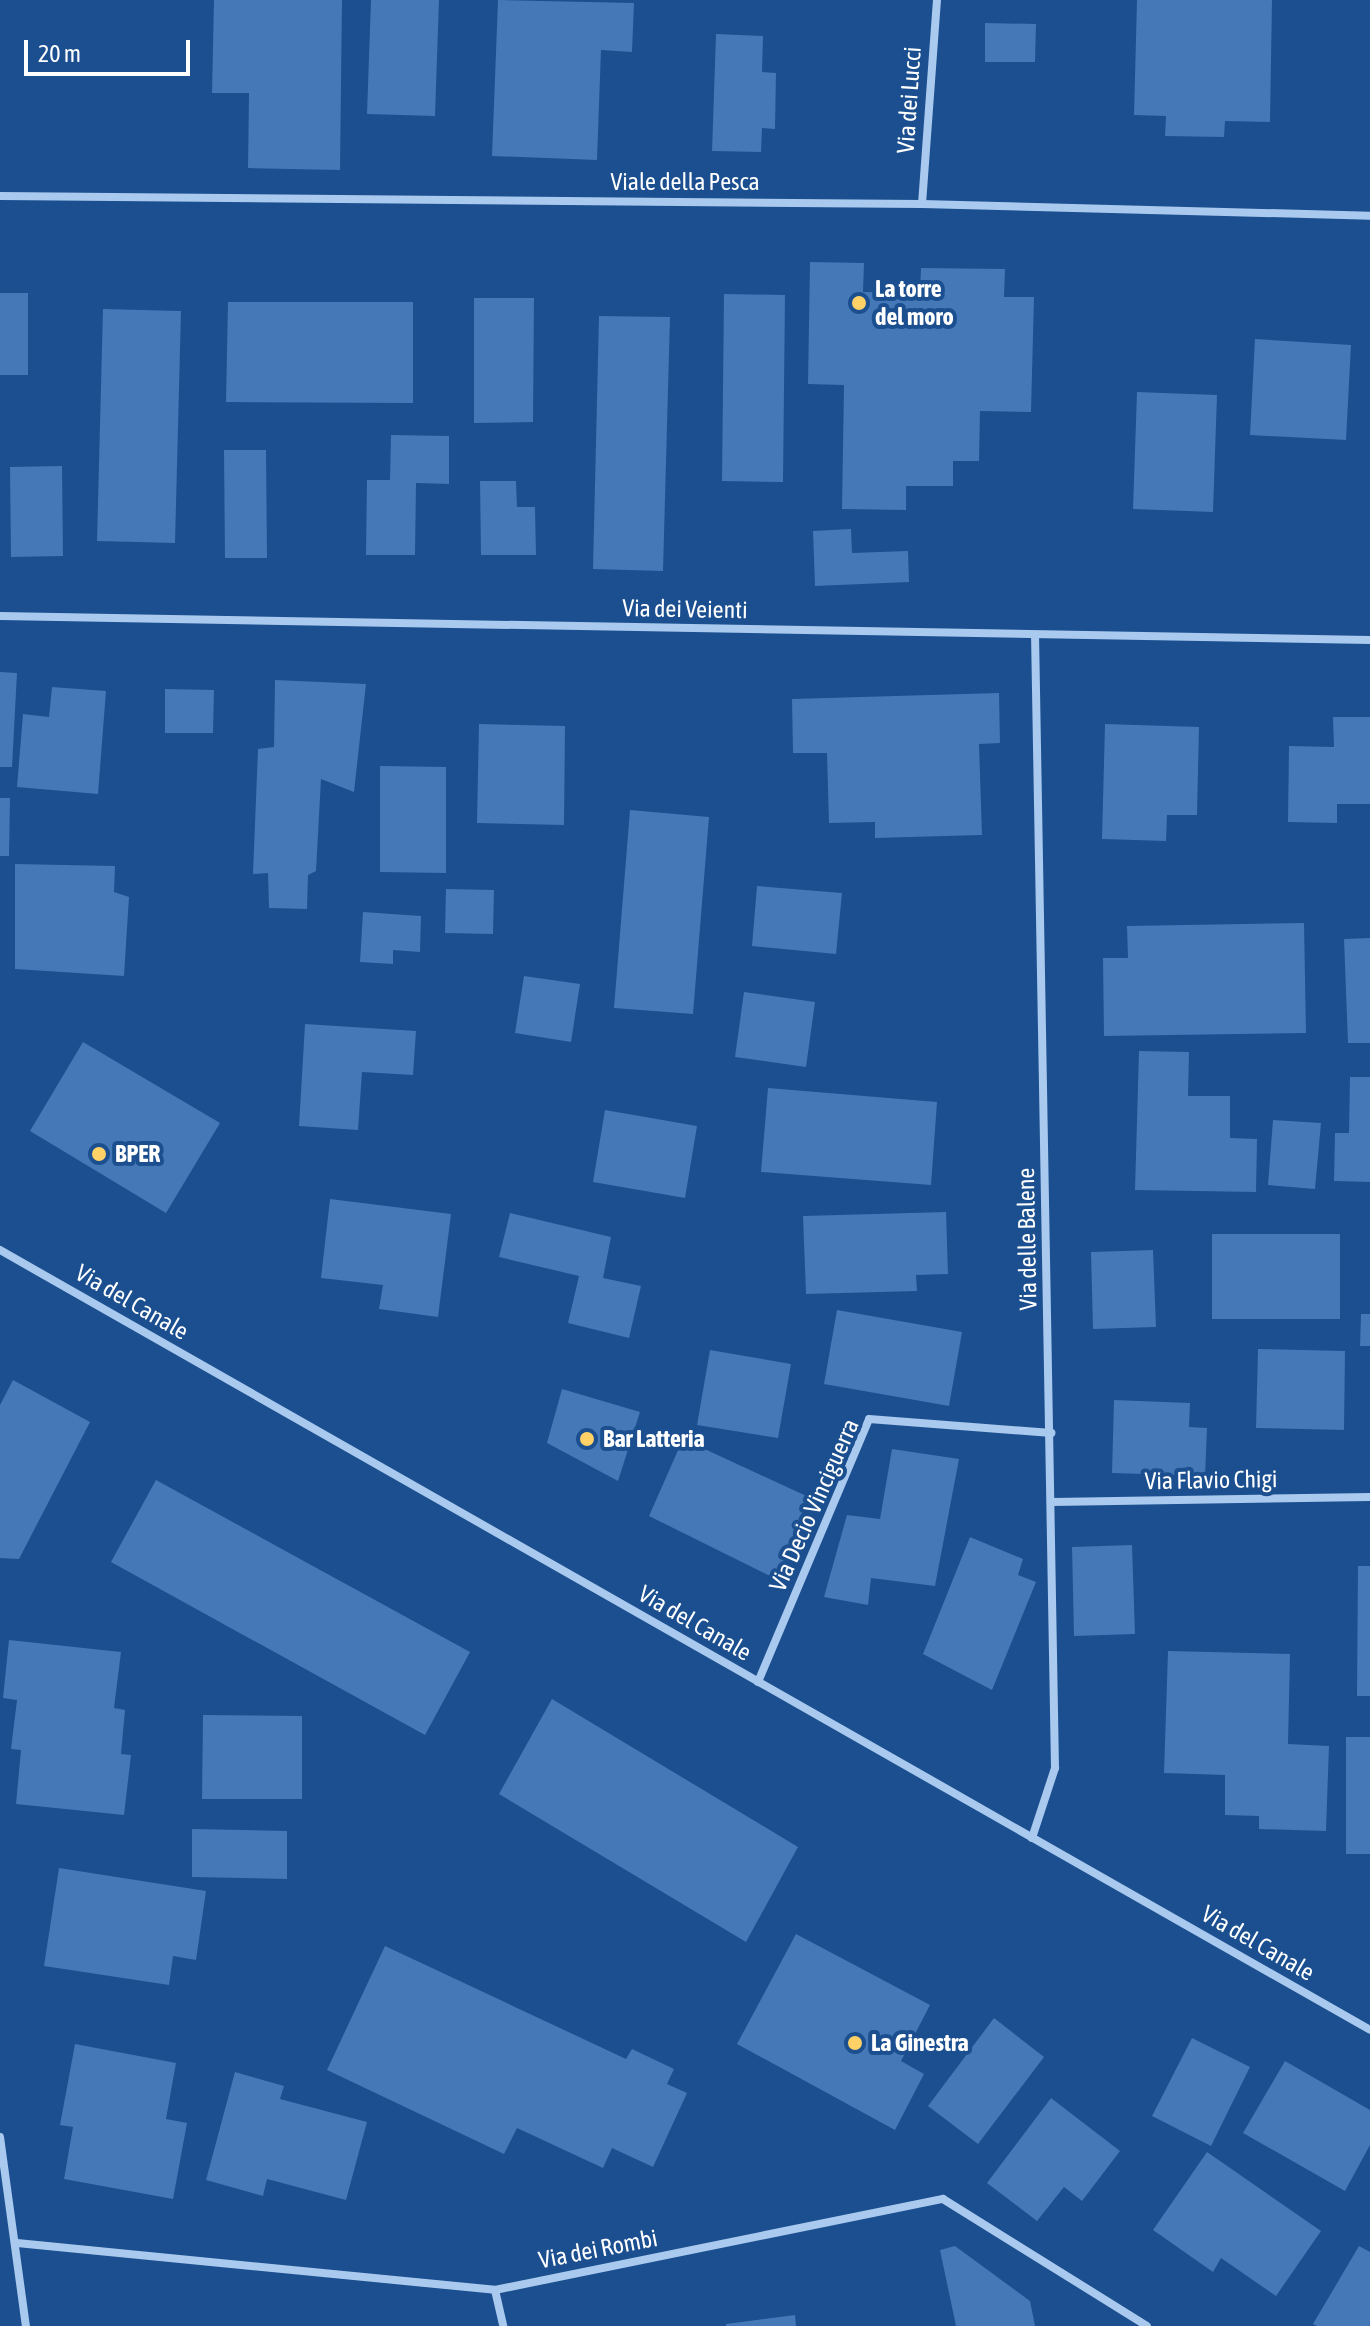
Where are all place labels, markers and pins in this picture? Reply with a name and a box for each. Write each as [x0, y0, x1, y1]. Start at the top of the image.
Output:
place label: La torre del moro [875, 275, 954, 331]
marker: La torre del moro [850, 294, 868, 312]
place label: BPER [115, 1140, 160, 1168]
marker: BPER [90, 1145, 108, 1163]
place label: Bar Latteria [603, 1425, 705, 1453]
marker: Bar Latteria [578, 1430, 596, 1448]
place label: La Ginestra [871, 2029, 969, 2057]
marker: La Ginestra [846, 2034, 864, 2052]

